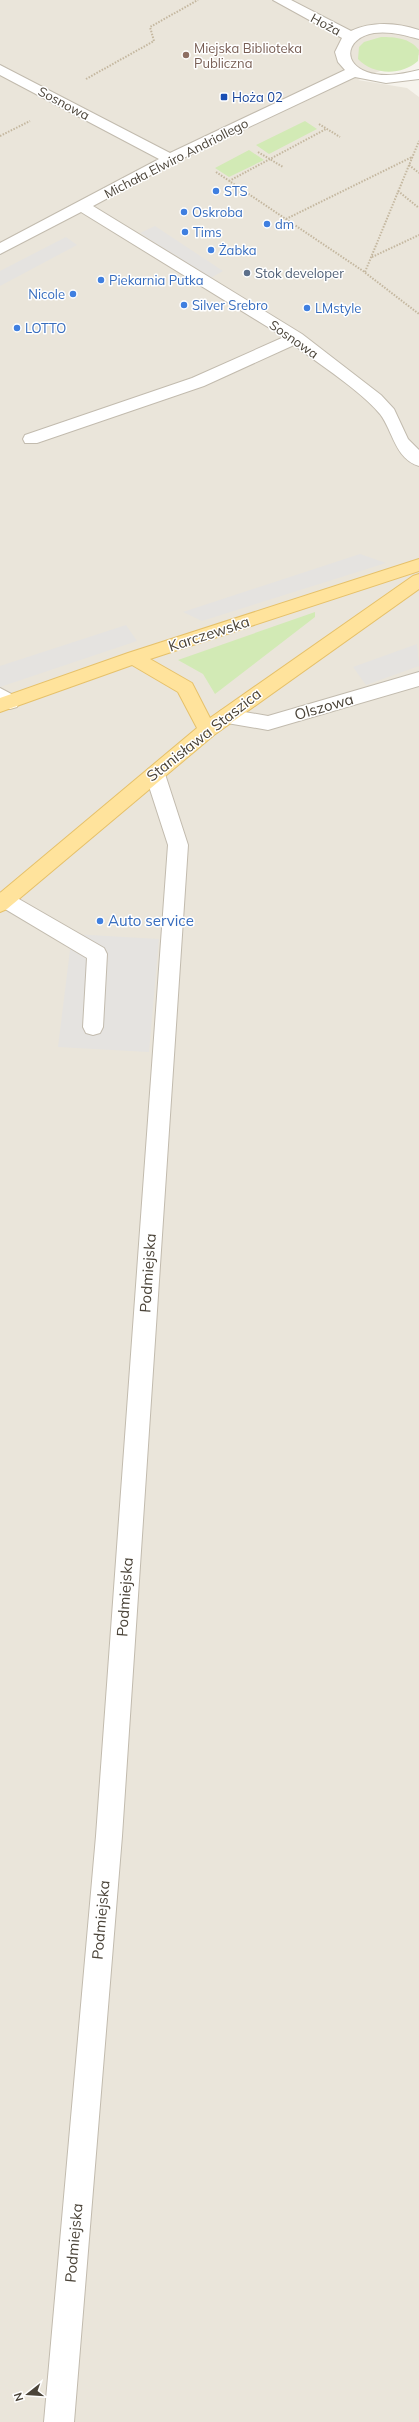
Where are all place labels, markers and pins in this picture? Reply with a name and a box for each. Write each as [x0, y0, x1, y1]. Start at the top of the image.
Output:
place label: Miejska Biblioteka Publiczna [194, 40, 302, 71]
marker: Miejska Biblioteka Publiczna [181, 50, 191, 60]
place label: Hoża 02 [232, 89, 283, 105]
marker: Hoża 02 [219, 92, 229, 102]
place label: STS [224, 183, 248, 199]
marker: STS [211, 186, 221, 196]
place label: Oskroba [192, 204, 243, 220]
marker: Oskroba [179, 207, 189, 217]
place label: dm [275, 216, 294, 232]
marker: dm [262, 219, 272, 229]
place label: Tims [193, 224, 222, 240]
marker: Tims [180, 227, 190, 237]
place label: Żabka [219, 242, 257, 258]
marker: Żabka [206, 245, 216, 255]
place label: Stok developer [255, 265, 344, 281]
marker: Stok developer [242, 268, 252, 278]
place label: Piekarnia Putka [109, 272, 204, 288]
marker: Piekarnia Putka [96, 275, 106, 285]
place label: Nicole [28, 286, 65, 302]
marker: Nicole [68, 289, 78, 299]
place label: Silver Srebro [192, 297, 268, 313]
marker: Silver Srebro [179, 300, 189, 310]
place label: LMstyle [315, 300, 361, 316]
marker: LMstyle [302, 303, 312, 313]
place label: LOTTO [25, 320, 66, 336]
marker: LOTTO [12, 323, 22, 333]
place label: Auto service [108, 911, 194, 930]
marker: Auto service [95, 916, 105, 926]

